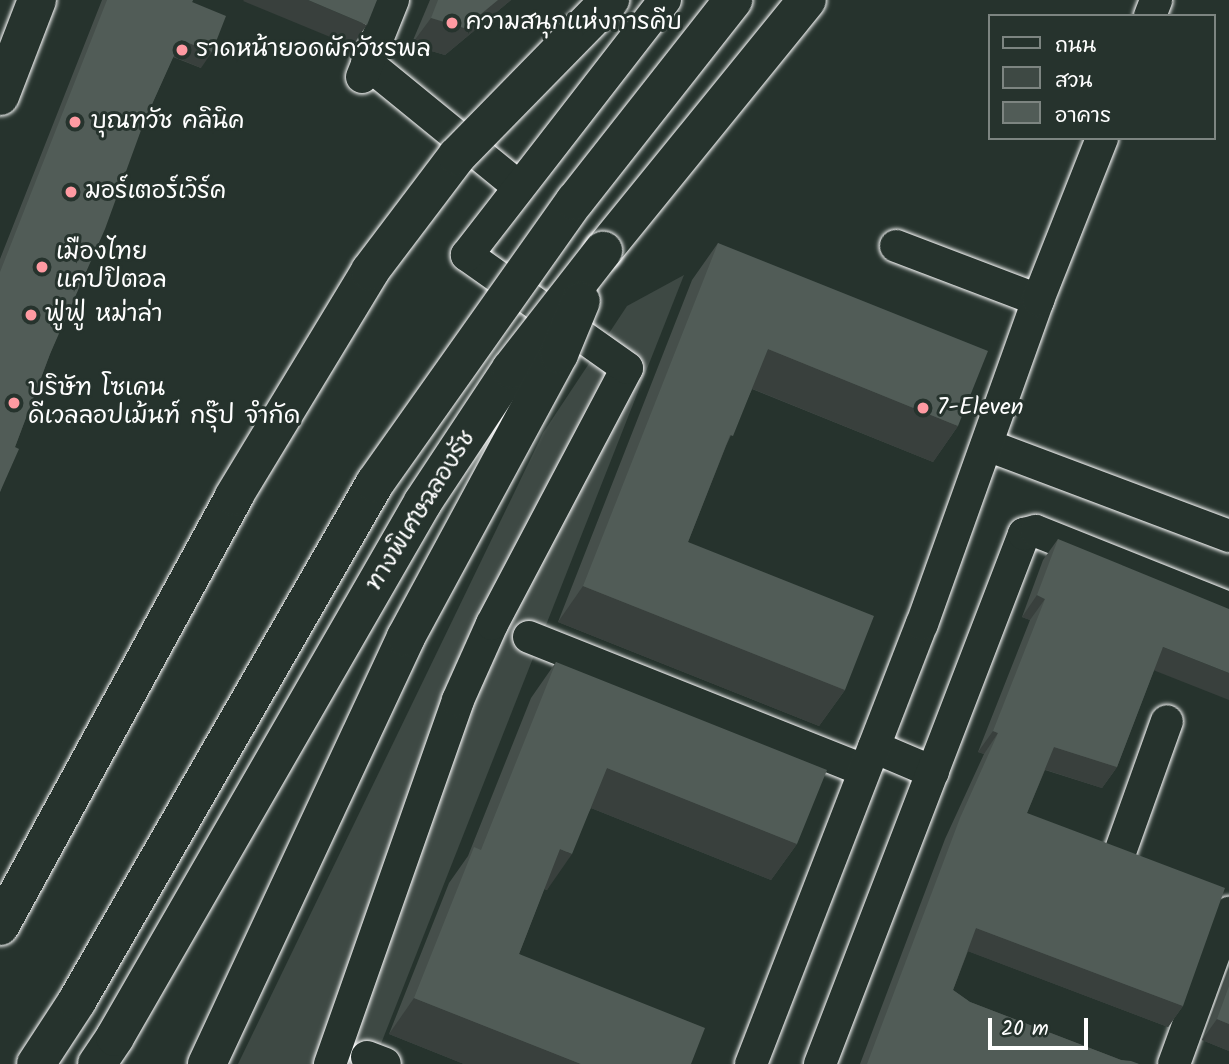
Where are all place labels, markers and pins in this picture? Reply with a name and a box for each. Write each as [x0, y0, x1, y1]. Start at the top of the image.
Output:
place label: ความสนุกแห่งการคีบ [466, 9, 682, 37]
marker: ความสนุกแห่งการคีบ [444, 15, 460, 31]
place label: ราดหน้ายอดผักวัชรพล [196, 36, 431, 64]
marker: ราดหน้ายอดผักวัชรพล [174, 42, 190, 58]
place label: บุณทวัช คลินิค [91, 108, 244, 136]
marker: บุณทวัช คลินิค [65, 112, 85, 132]
place label: มอร์เตอร์เวิร์ค [85, 178, 226, 206]
marker: มอร์เตอร์เวิร์ค [63, 184, 79, 200]
place label: เมืองไทย แคปปิตอล [56, 239, 167, 295]
marker: เมืองไทย แคปปิตอล [34, 259, 50, 275]
place label: ฟู่ฟู่ หม่าล่า [45, 301, 163, 329]
marker: ฟู่ฟู่ หม่าล่า [23, 307, 39, 323]
place label: บริษัท โซเคน ดีเวลลอปเม้นท์ กรุ๊ป จำกัด [28, 375, 300, 431]
place label: 7-Eleven [937, 394, 1024, 422]
marker: บริษัท โซเคน ดีเวลลอปเม้นท์ กรุ๊ป จำกัด [6, 395, 22, 411]
marker: 7-Eleven [915, 400, 931, 416]

